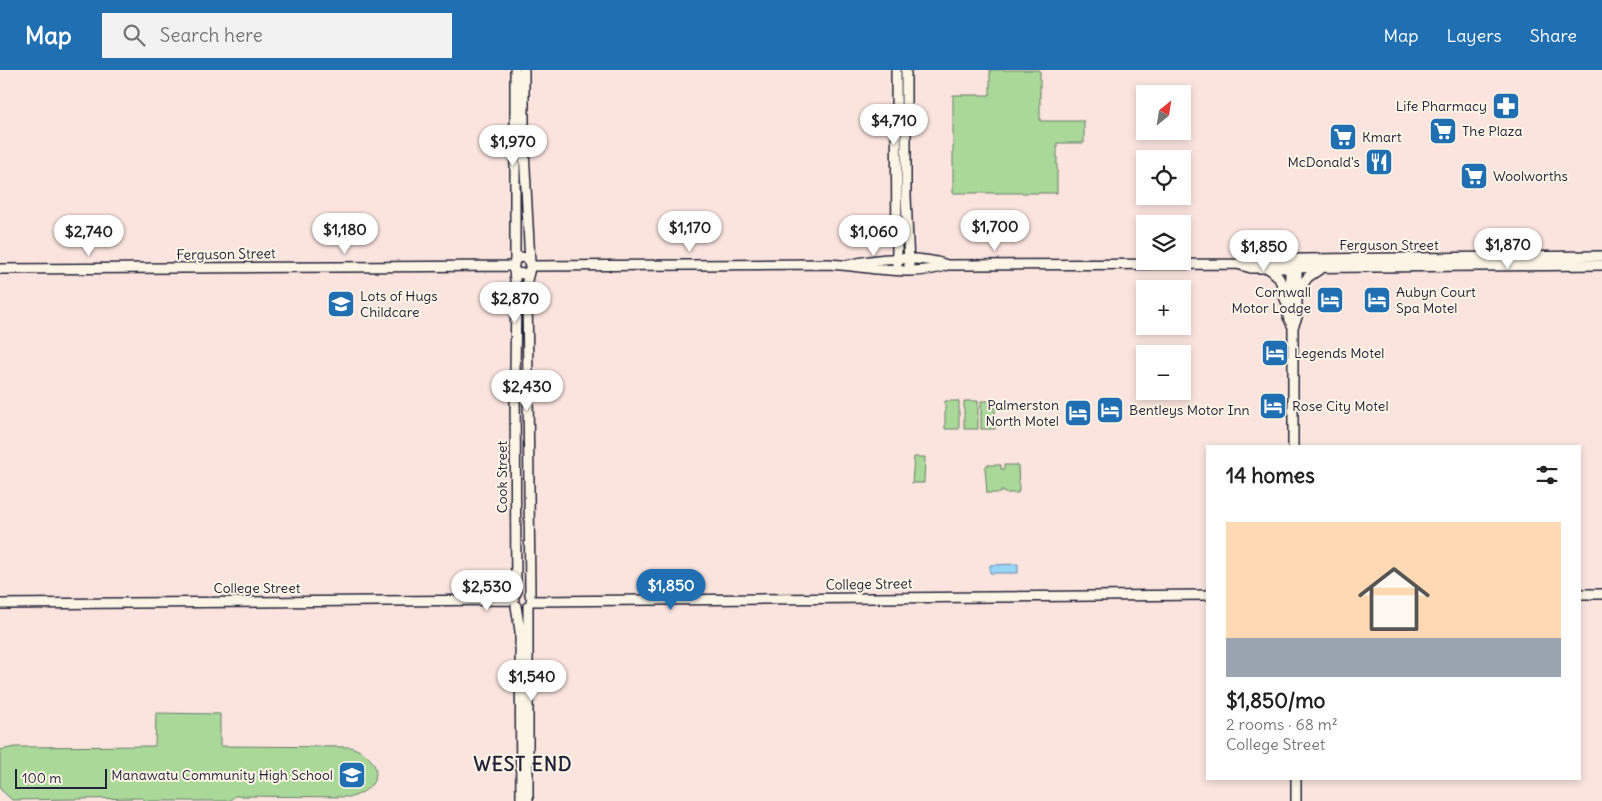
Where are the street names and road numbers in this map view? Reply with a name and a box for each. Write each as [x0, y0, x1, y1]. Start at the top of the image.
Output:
street label: Ferguson Street [1339, 236, 1439, 254]
street label: Ferguson Street [176, 244, 276, 264]
street label: Cook Street [493, 440, 511, 513]
street label: College Street [825, 574, 913, 594]
street label: College Street [214, 579, 301, 597]

